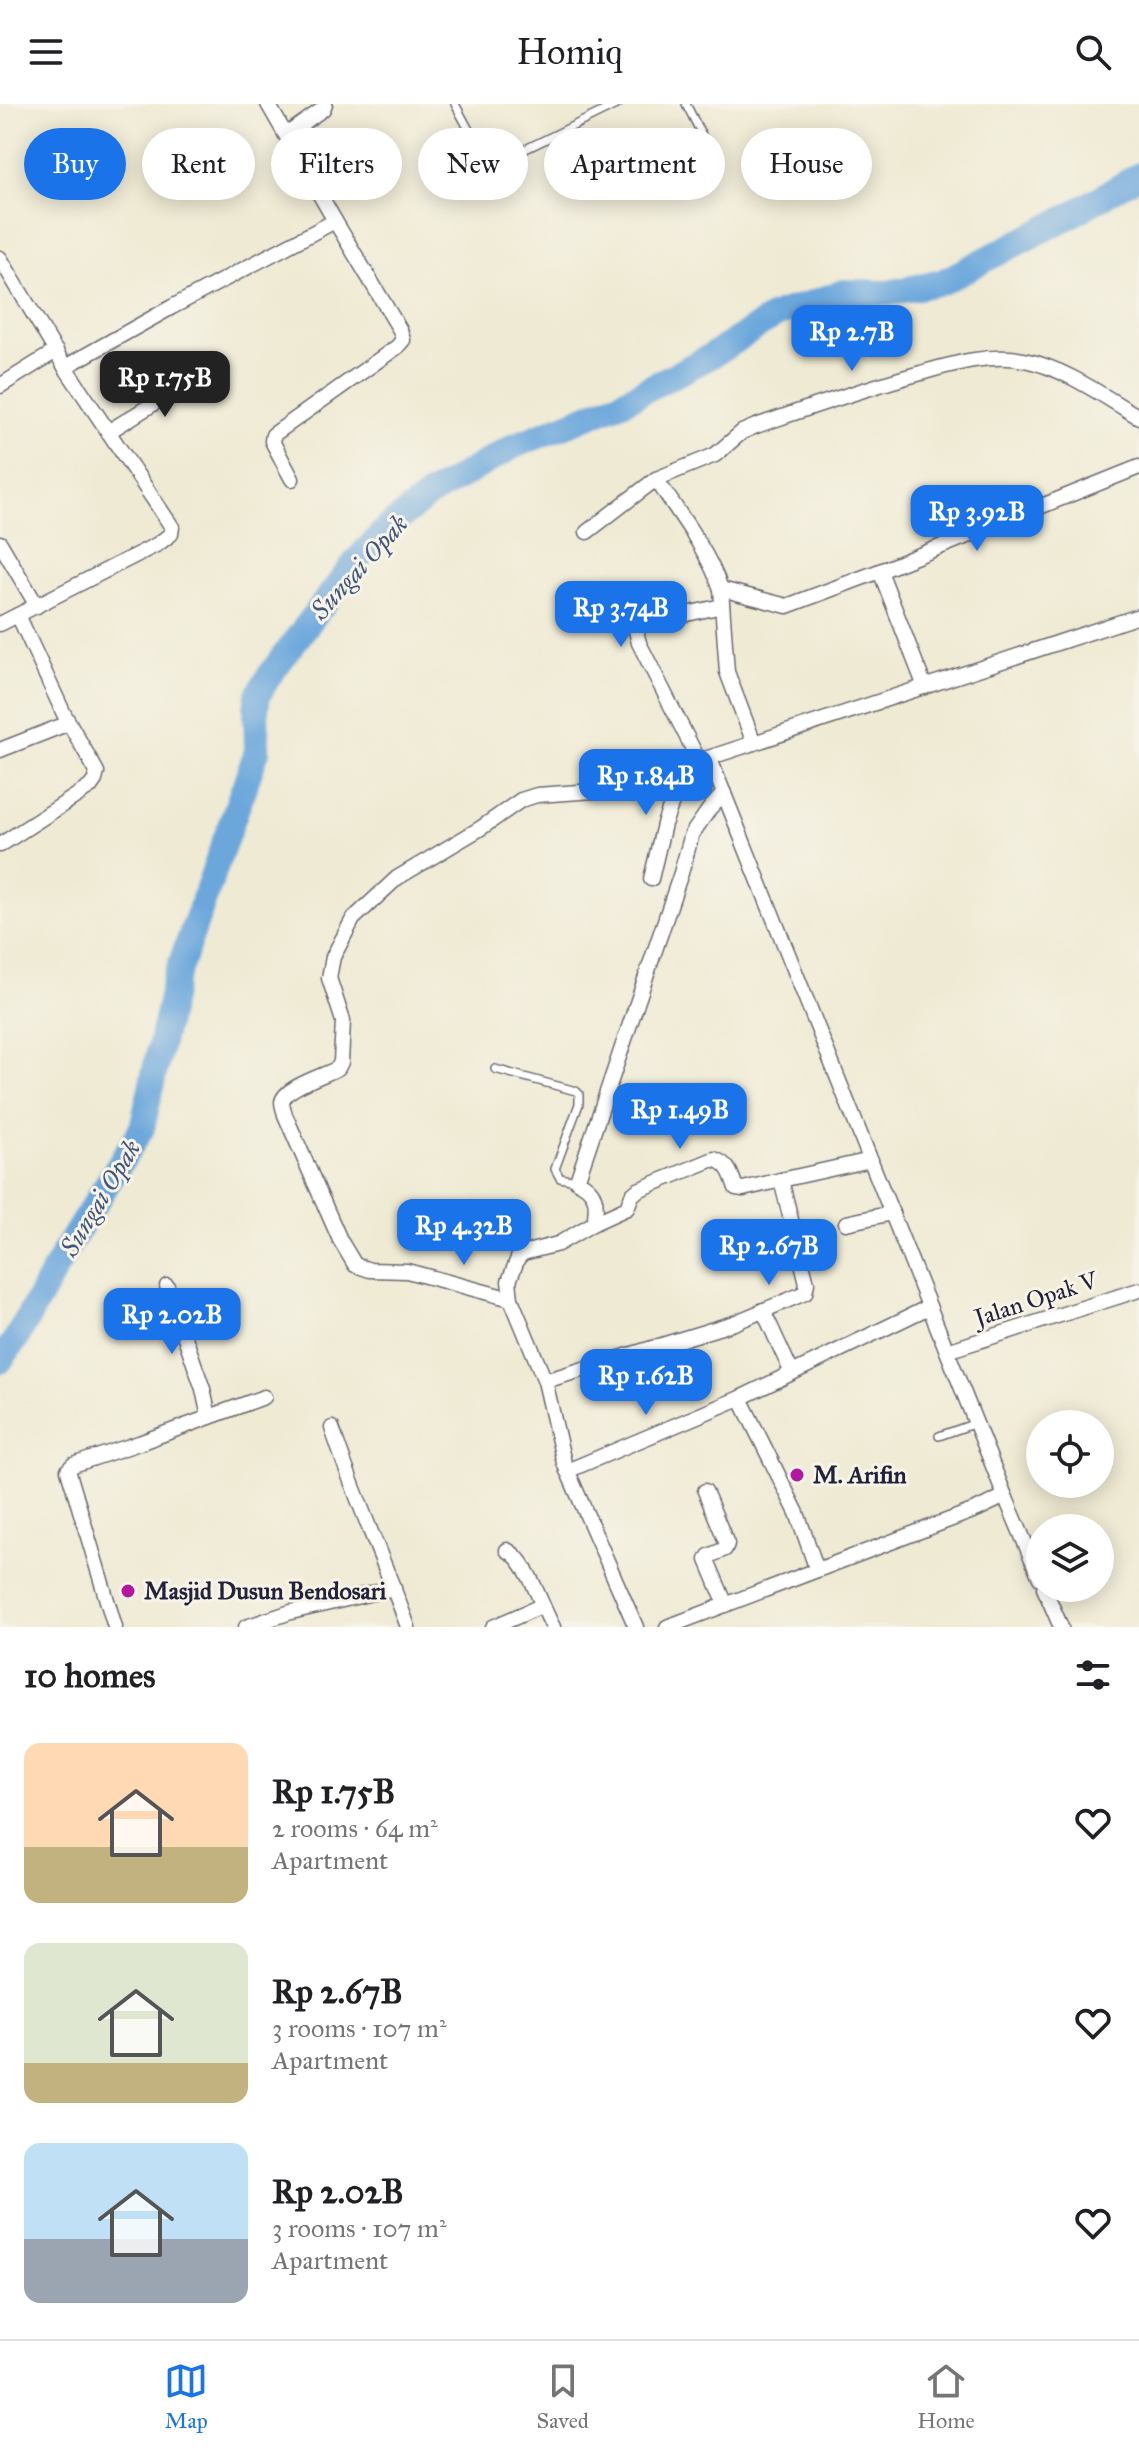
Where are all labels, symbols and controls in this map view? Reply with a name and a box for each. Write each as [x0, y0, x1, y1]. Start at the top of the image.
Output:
icon: menu [24, 30, 68, 74]
text: Homiq [516, 30, 623, 74]
icon: search [1071, 30, 1115, 74]
chip: Buy [24, 128, 126, 200]
chip: Rent [142, 128, 255, 200]
chip: Filters [271, 128, 402, 200]
chip: New [418, 128, 528, 200]
chip: Apartment [544, 128, 725, 200]
chip: House [741, 128, 872, 200]
pin: Rp 2.7B [778, 305, 926, 373]
text: Rp 2.7B [809, 315, 895, 347]
pin: Rp 1.75B [82, 351, 248, 419]
text: Rp 1.75B [118, 361, 212, 393]
pin: Rp 3.92B [894, 485, 1060, 553]
text: Rp 3.92B [929, 495, 1025, 527]
water label: Sungai Opak [303, 508, 416, 628]
pin: Rp 3.74B [538, 581, 704, 649]
text: Rp 3.74B [573, 591, 669, 623]
pin: Rp 1.84B [563, 749, 729, 817]
text: Rp 1.84B [597, 759, 695, 791]
pin: Rp 1.49B [597, 1083, 763, 1151]
text: Rp 1.49B [631, 1093, 729, 1125]
water label: Sungai Opak [52, 1134, 148, 1263]
pin: Rp 4.32B [381, 1199, 547, 1267]
text: Rp 4.32B [415, 1209, 513, 1241]
pin: Rp 2.67B [686, 1219, 852, 1287]
text: Rp 2.67B [719, 1229, 819, 1261]
street label: Jalan Opak V [968, 1265, 1103, 1334]
pin: Rp 2.02B [89, 1288, 255, 1356]
text: Rp 2.02B [122, 1298, 222, 1330]
pin: Rp 1.62B [563, 1349, 729, 1417]
text: Rp 1.62B [598, 1359, 694, 1391]
map controls [1026, 1410, 1114, 1602]
button: locate [1026, 1410, 1114, 1498]
place label: M. Arifin [813, 1460, 907, 1490]
marker: M. Arifin [788, 1466, 806, 1484]
button: layers [1026, 1514, 1114, 1602]
place label: Masjid Dusun Bendosari [144, 1576, 387, 1606]
marker: Masjid Dusun Bendosari [119, 1582, 137, 1600]
icon: filters [1071, 1653, 1115, 1697]
text: 10 homes [24, 1655, 155, 1696]
text: Rp 1.75B [272, 1771, 395, 1812]
icon: home [88, 1775, 184, 1871]
icon: heart [1071, 1801, 1115, 1845]
text: 2 rooms · 64 m² [272, 1812, 438, 1844]
text: Apartment [272, 1844, 388, 1876]
text: Rp 2.67B [272, 1971, 403, 2012]
icon: home [88, 1975, 184, 2071]
icon: heart [1071, 2001, 1115, 2045]
text: 3 rooms · 107 m² [272, 2012, 447, 2044]
text: Apartment [272, 2044, 388, 2076]
text: Rp 2.02B [272, 2171, 404, 2212]
icon: home [88, 2175, 184, 2271]
icon: heart [1071, 2201, 1115, 2245]
text: 3 rooms · 107 m² [272, 2212, 447, 2244]
text: Apartment [272, 2244, 388, 2276]
tab: Map [164, 2359, 208, 2434]
tab: Saved [537, 2359, 589, 2434]
tab: Home [917, 2359, 975, 2434]

